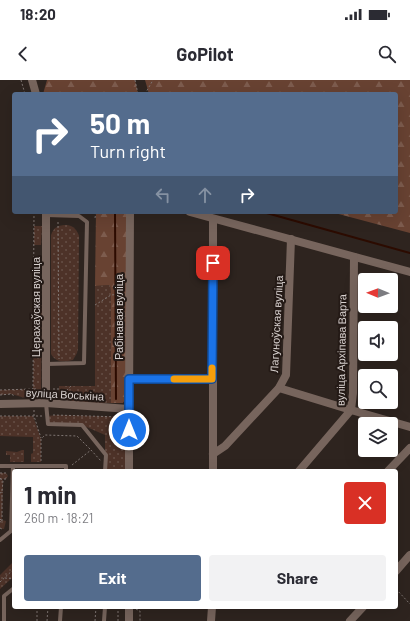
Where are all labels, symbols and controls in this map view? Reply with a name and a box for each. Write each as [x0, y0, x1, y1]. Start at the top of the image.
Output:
text: 18:20 [20, 5, 56, 23]
icon: back [12, 43, 34, 65]
text: GoPilot [176, 43, 234, 65]
icon: search [376, 43, 398, 65]
text: 50 m [90, 106, 150, 140]
icon: right [24, 108, 76, 160]
text: Turn right [90, 140, 166, 162]
icon: left [152, 184, 174, 206]
icon: ahead [194, 184, 216, 206]
icon: right [236, 184, 258, 206]
pin [196, 246, 230, 280]
icon: arrive [202, 252, 224, 274]
street label: Церахаўская вуліца [29, 256, 42, 357]
street label: Рабінавая вуліца [112, 273, 125, 360]
north arrow [358, 273, 398, 313]
map controls [358, 273, 398, 457]
street label: Лагуноўская вуліца [267, 274, 285, 373]
street label: вуліца Архіпава Варта [334, 293, 348, 406]
button: sound [358, 321, 398, 361]
button: search [358, 369, 398, 409]
street label: вуліца Воськіна [25, 385, 105, 403]
position arrow [108, 409, 150, 451]
button: layers [358, 417, 398, 457]
text: 1 min [24, 480, 77, 509]
button: close [344, 482, 386, 524]
text: 260 m · 18:21 [24, 510, 93, 526]
button: Exit [24, 555, 201, 601]
button: Share [209, 555, 386, 601]

